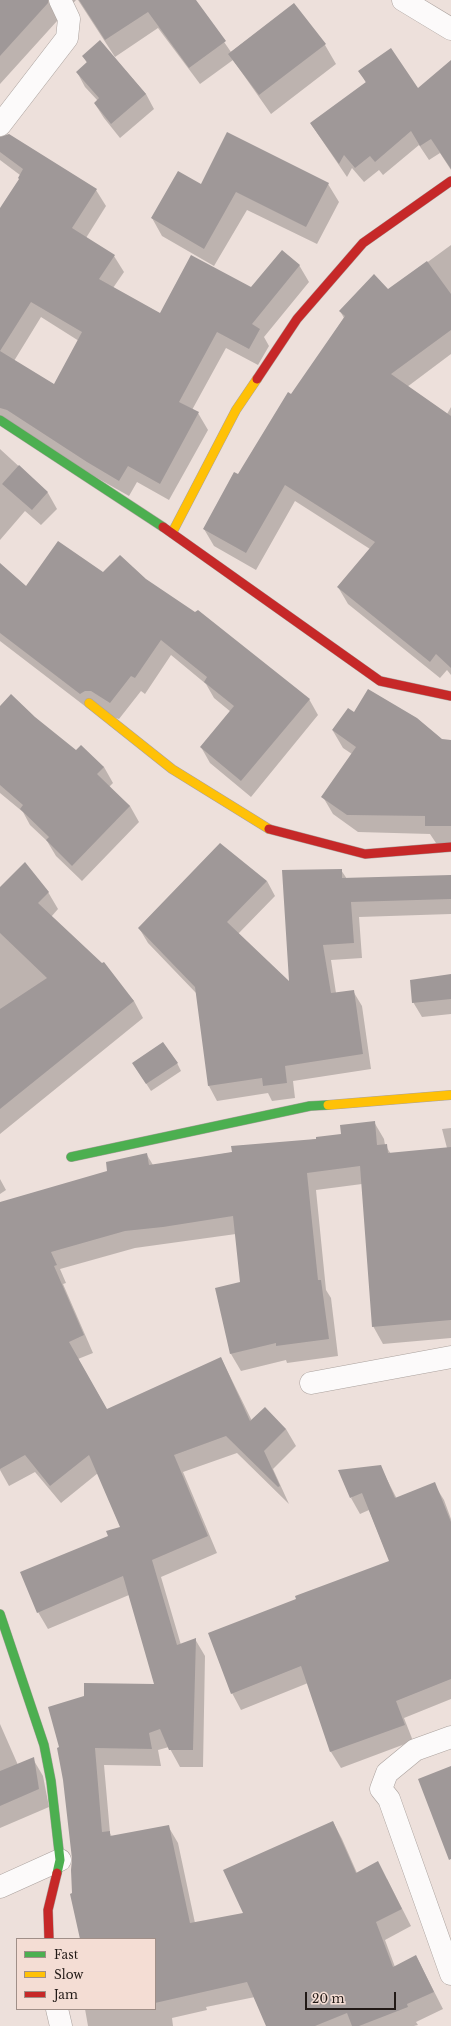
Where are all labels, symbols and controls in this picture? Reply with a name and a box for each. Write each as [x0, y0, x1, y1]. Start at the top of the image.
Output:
legend [16, 1938, 156, 2010]
text: Fast [54, 1947, 78, 1962]
text: Slow [54, 1967, 83, 1982]
scale bar [307, 1984, 398, 2010]
text: Jam [54, 1987, 78, 2002]
text: 20 m [312, 1991, 344, 2006]

